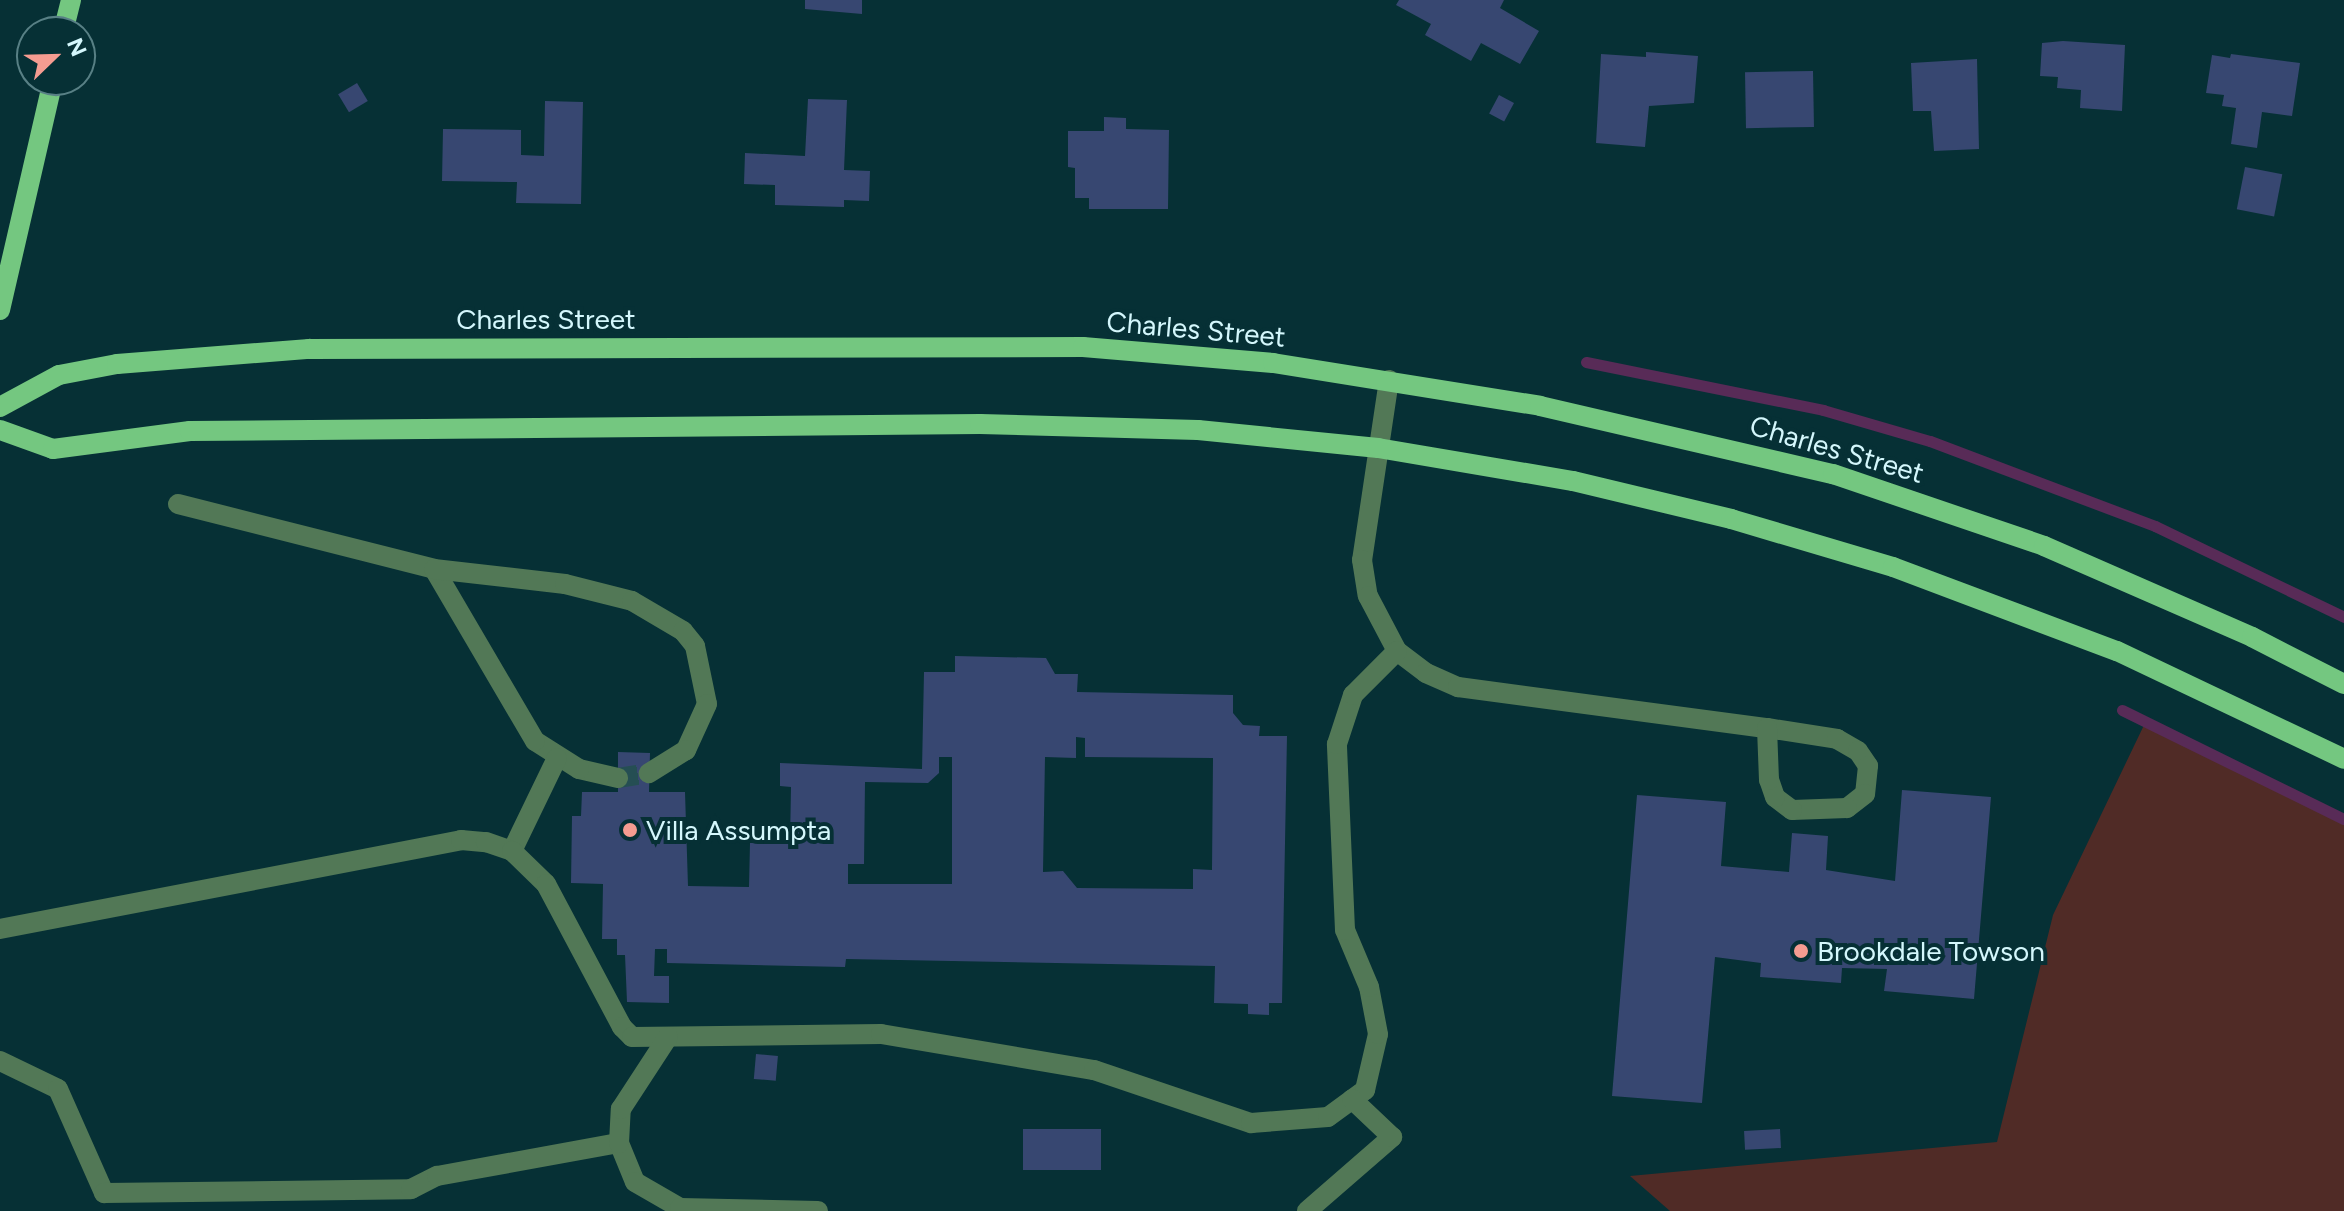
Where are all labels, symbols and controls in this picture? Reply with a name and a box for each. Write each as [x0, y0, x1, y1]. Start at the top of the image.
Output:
north arrow [16, 16, 96, 96]
text: N [61, 34, 92, 60]
street label: Charles Street [456, 302, 636, 336]
street label: Charles Street [1105, 304, 1287, 354]
street label: Charles Street [1746, 408, 1928, 490]
place label: Villa Assumpta [646, 813, 831, 847]
marker: Villa Assumpta [621, 821, 639, 839]
place label: Brookdale Towson [1817, 934, 2045, 968]
marker: Brookdale Towson [1792, 942, 1810, 960]

